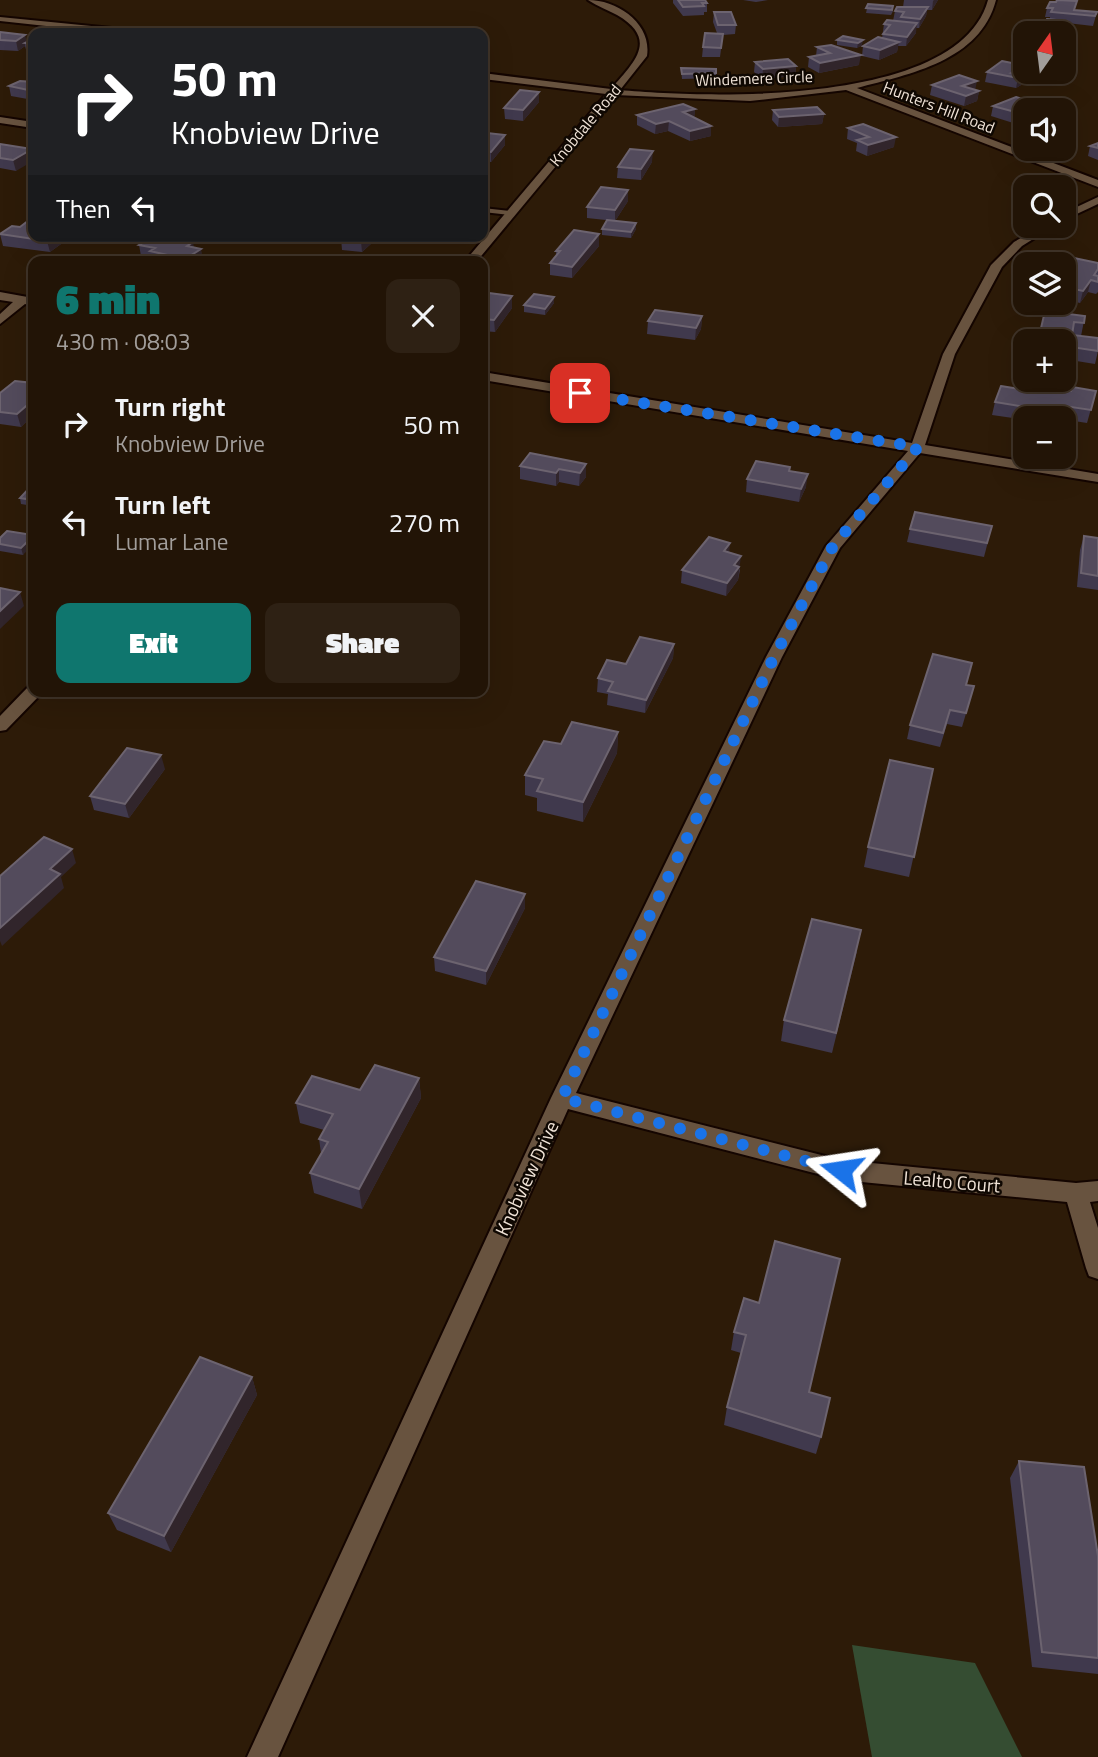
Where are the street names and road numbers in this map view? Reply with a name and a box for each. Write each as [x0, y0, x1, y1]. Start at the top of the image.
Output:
street label: Windemere Circle [695, 64, 813, 92]
street label: Hunters Hill Road [880, 75, 998, 139]
street label: Knobdale Road [543, 79, 627, 171]
street label: Knobview Drive [487, 1116, 565, 1240]
street label: Lealto Court [902, 1162, 1002, 1200]

